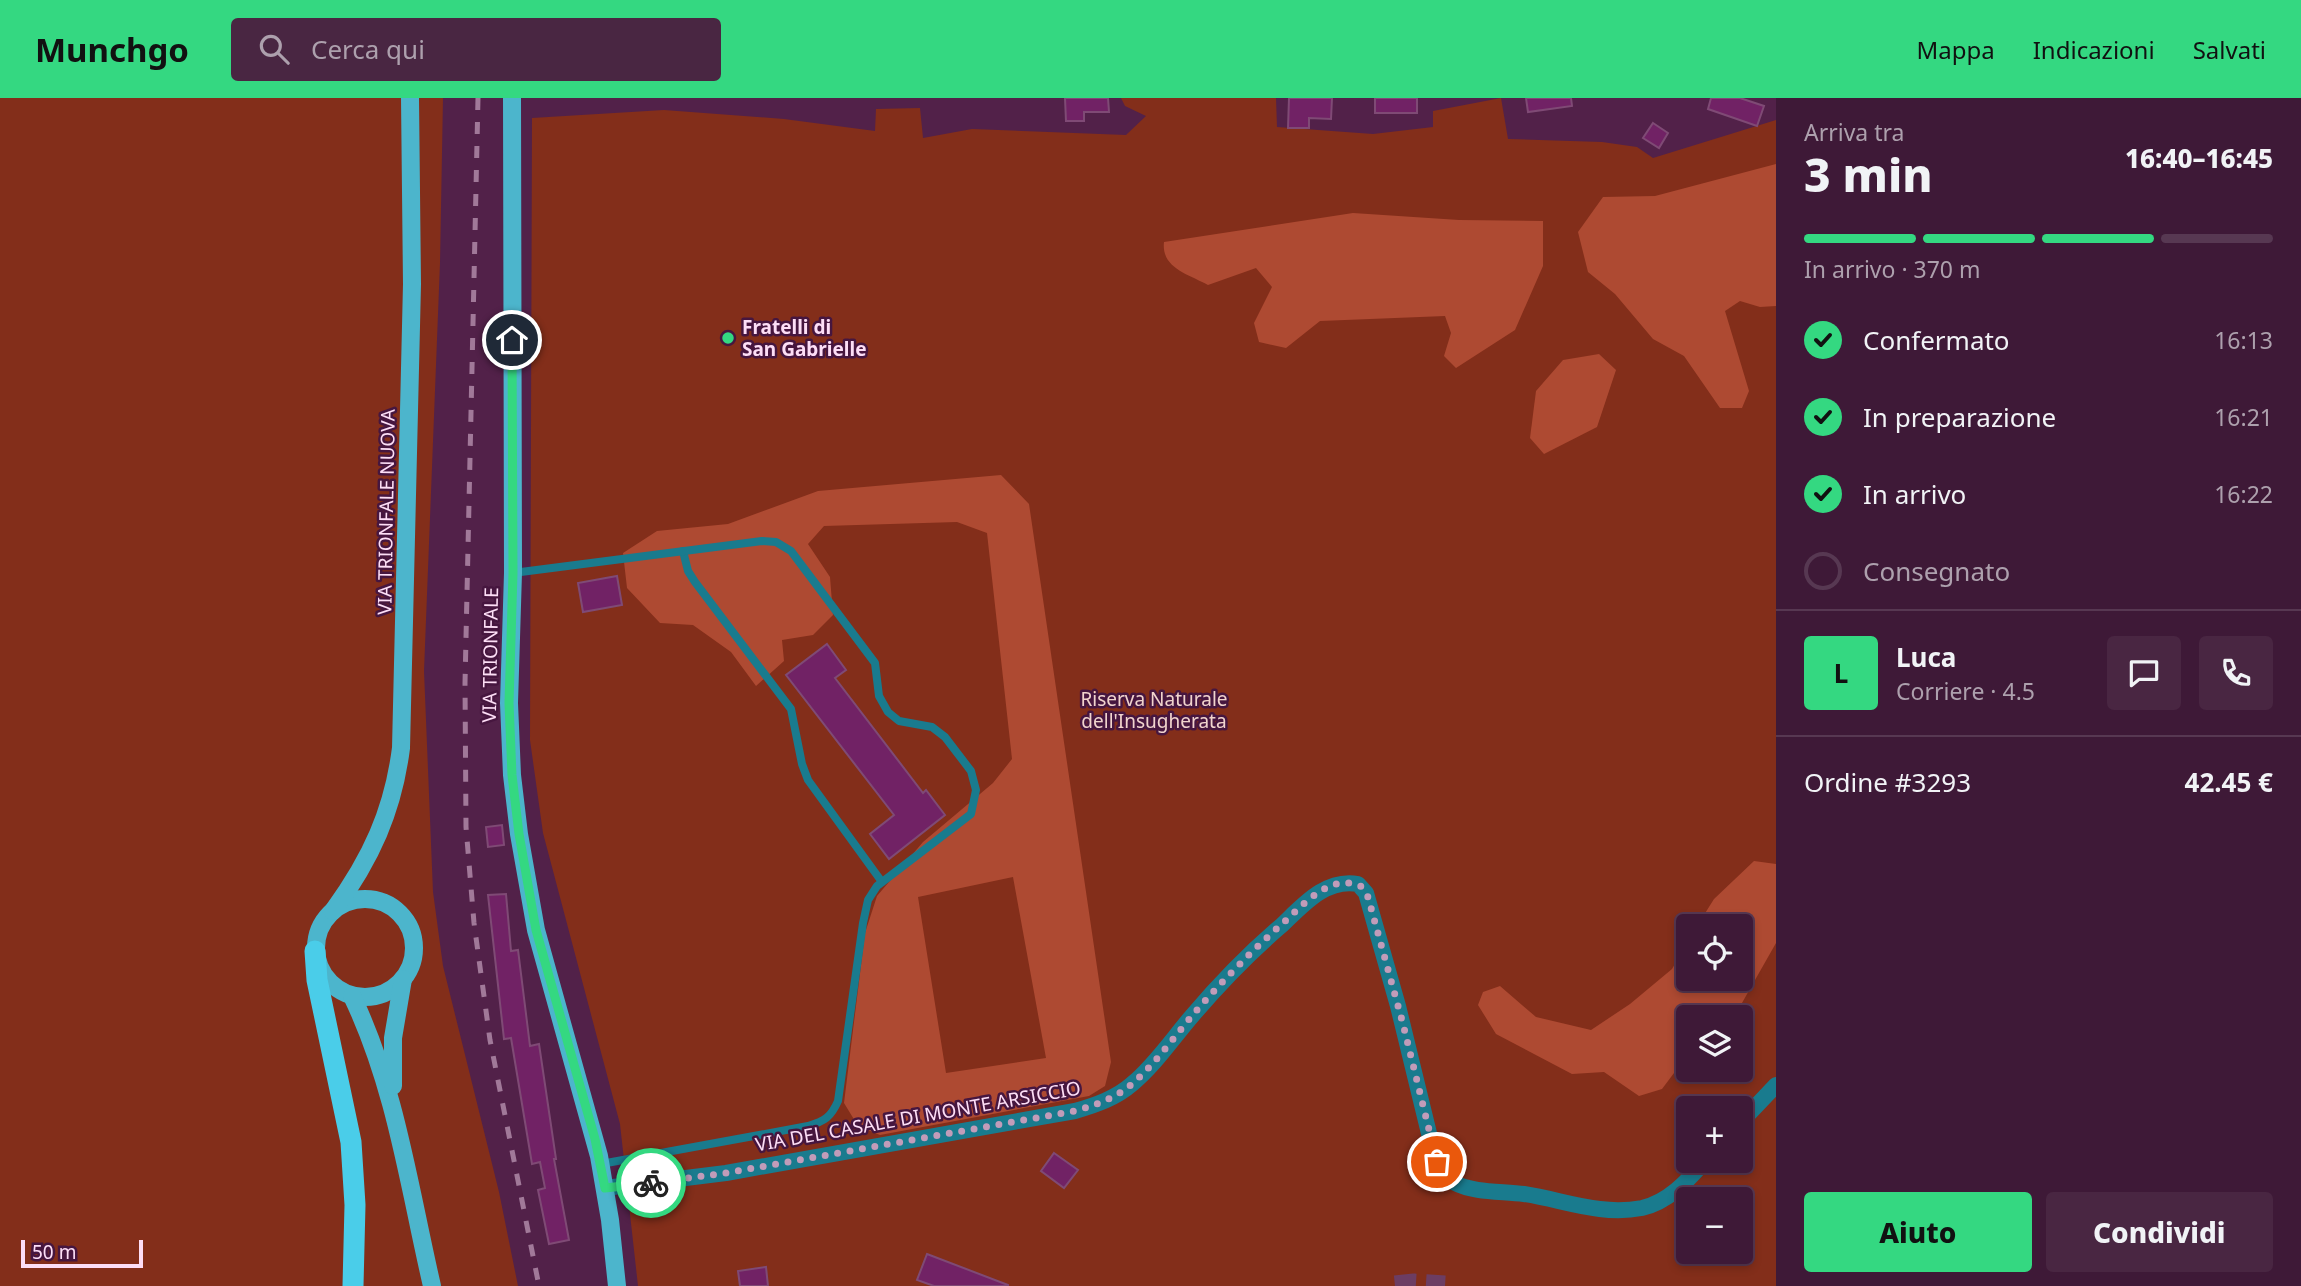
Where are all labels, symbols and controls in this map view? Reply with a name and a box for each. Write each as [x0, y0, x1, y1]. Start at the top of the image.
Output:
search box [231, 18, 721, 81]
text: Munchgo [35, 27, 189, 72]
icon: search [255, 30, 293, 68]
text: Cerca qui [311, 31, 425, 67]
text: Mappa [1917, 33, 1995, 66]
text: Indicazioni [2033, 33, 2155, 66]
text: Salvati [2193, 33, 2266, 66]
text: Arriva tra [1804, 116, 1904, 148]
text: 16:40–16:45 [2125, 140, 2273, 176]
text: 3 min [1804, 143, 1933, 205]
text: In arrivo · 370 m [1804, 253, 1981, 285]
pin [482, 310, 542, 370]
place label: Fratelli di San Gabrielle [742, 314, 866, 362]
icon: home [493, 321, 531, 359]
icon: check [1804, 321, 1842, 359]
text: Confermato [1863, 322, 2010, 358]
text: 16:13 [2214, 324, 2273, 356]
marker: Fratelli di San Gabrielle [720, 330, 736, 346]
icon: check [1804, 398, 1842, 436]
text: In preparazione [1863, 399, 2056, 435]
text: 16:21 [2214, 401, 2273, 433]
street label: VIA TRIONFALE NUOVA [371, 408, 401, 615]
icon: check [1804, 475, 1842, 513]
text: In arrivo [1863, 476, 1966, 512]
text: 16:22 [2214, 478, 2273, 510]
text: Consegnato [1863, 553, 2010, 589]
street label: VIA TRIONFALE [476, 587, 504, 723]
button: chat [2107, 636, 2181, 710]
button: phone [2199, 636, 2273, 710]
text: Luca [1896, 639, 1956, 675]
text: L [1834, 655, 1848, 691]
text: Corriere · 4.5 [1896, 675, 2035, 707]
park label: Riserva Naturale dell'Insugherata [1080, 686, 1228, 734]
text: Ordine #3293 [1804, 764, 1971, 800]
text: 42.45 € [2185, 764, 2273, 800]
map controls [1676, 914, 1753, 1264]
button: locate [1676, 914, 1753, 991]
button: layers [1676, 1005, 1753, 1082]
street label: VIA DEL CASALE DI MONTE ARSICCIO [753, 1075, 1083, 1157]
button: + [1676, 1096, 1753, 1173]
pin [1407, 1132, 1467, 1192]
icon: bag [1418, 1143, 1456, 1181]
courier [616, 1148, 686, 1218]
icon: bike [632, 1164, 670, 1202]
button: − [1676, 1187, 1753, 1264]
button: Aiuto [1804, 1192, 2032, 1272]
button: Condividi [2046, 1192, 2273, 1272]
scale bar [21, 1237, 144, 1269]
text: 50 m [32, 1239, 76, 1265]

